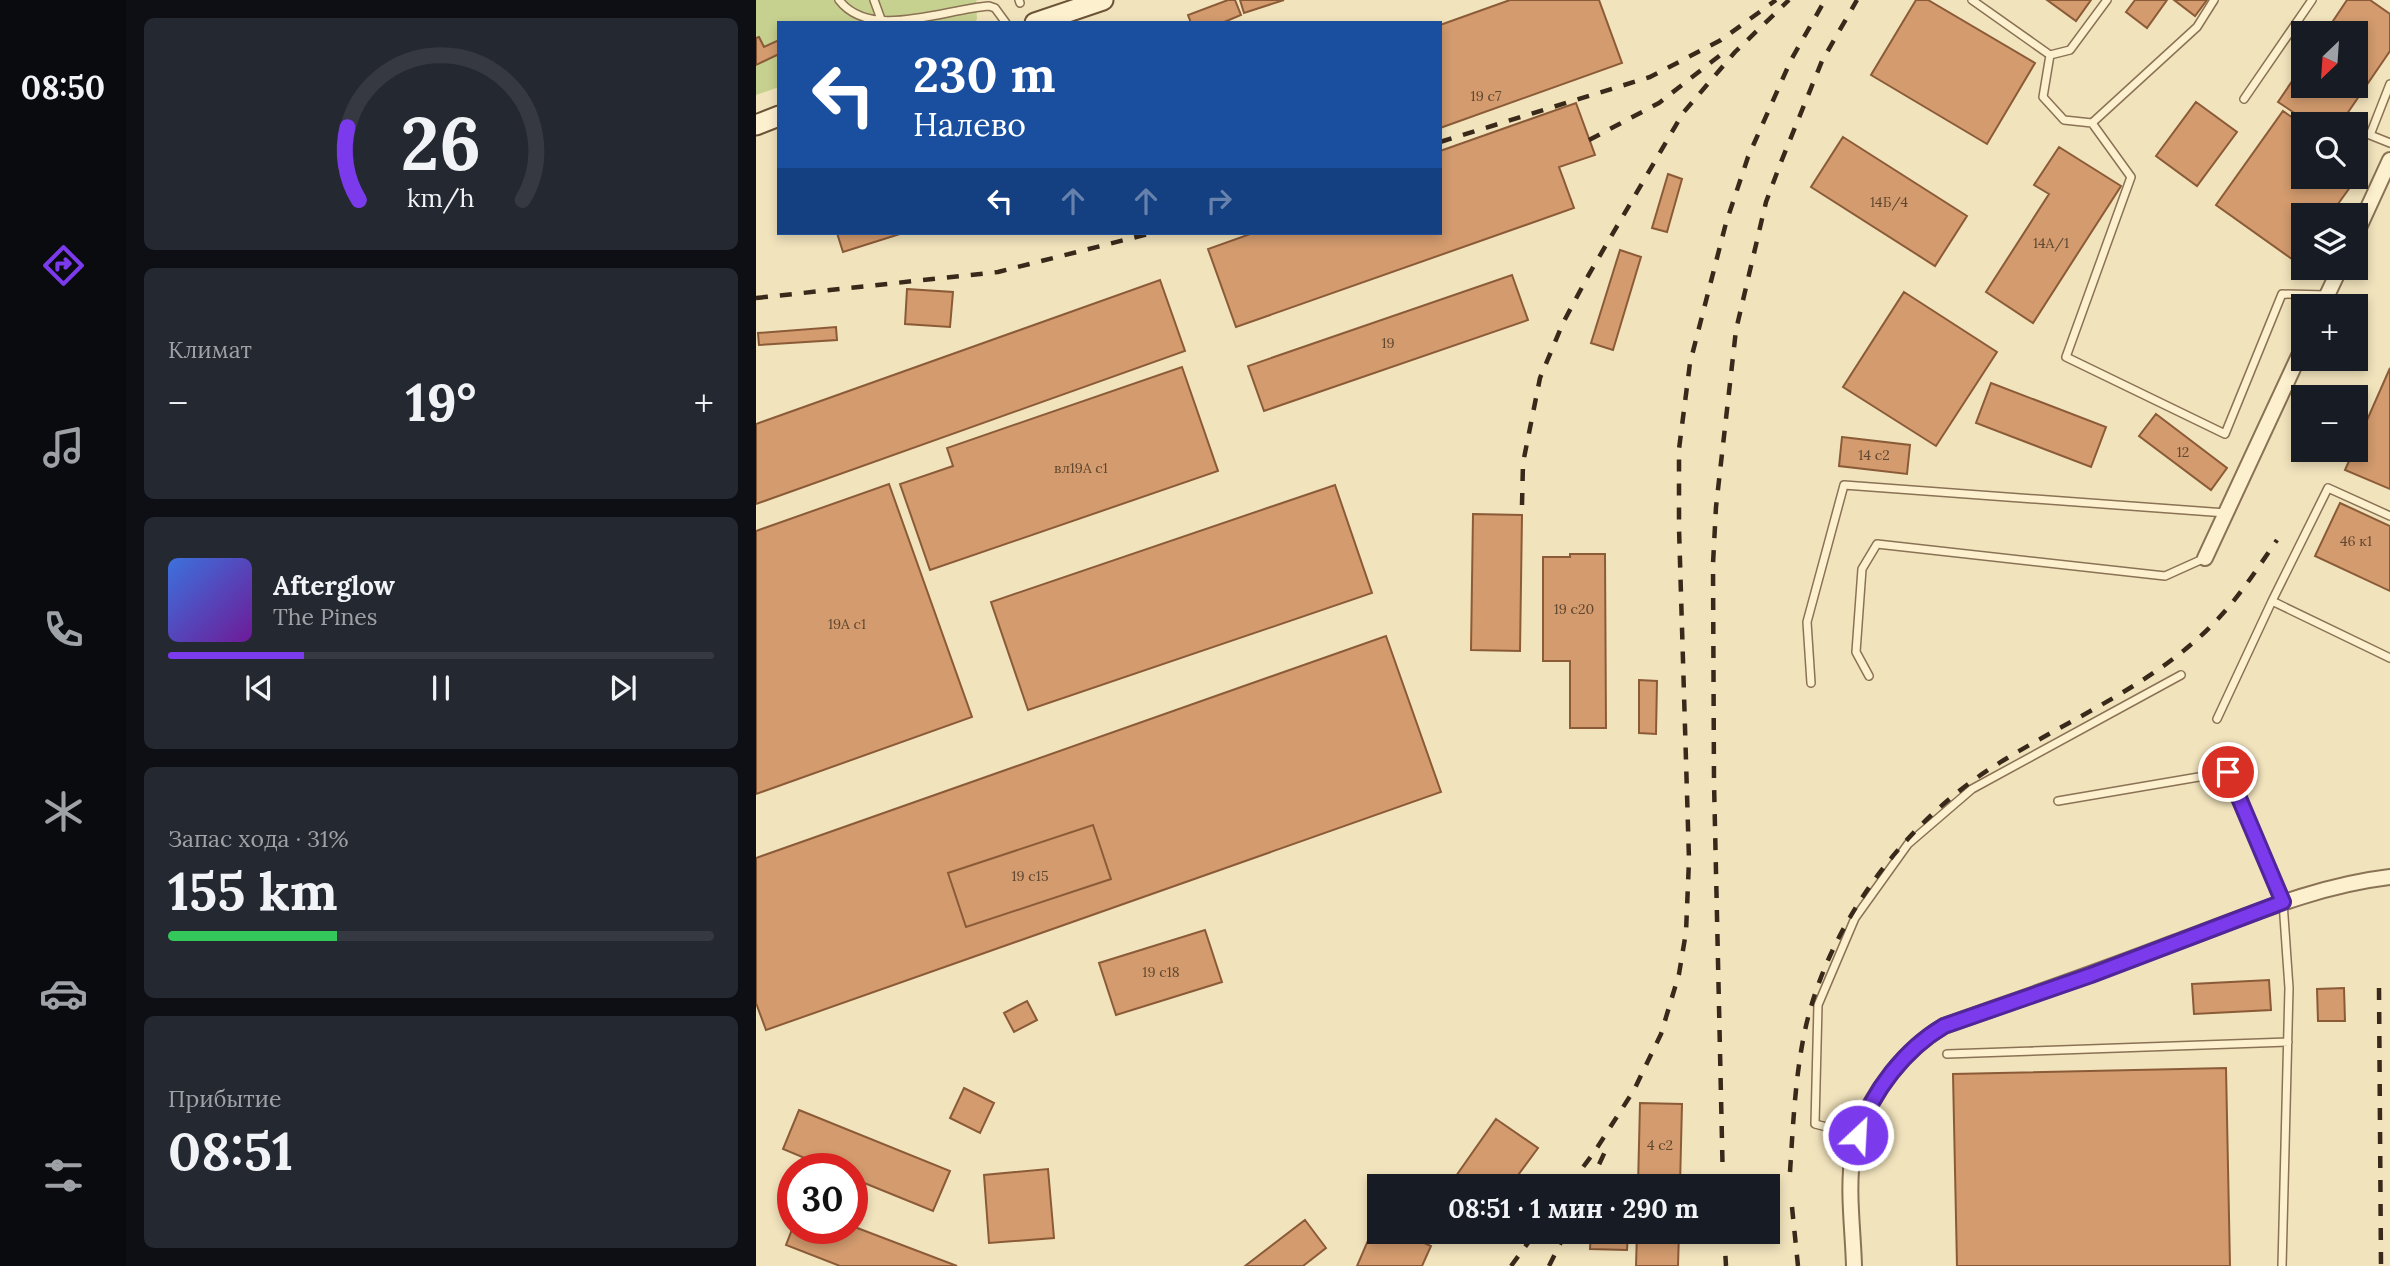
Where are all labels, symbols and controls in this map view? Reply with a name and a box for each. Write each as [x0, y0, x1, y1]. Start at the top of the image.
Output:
north arrow [2291, 21, 2368, 98]
map controls [2291, 21, 2368, 462]
text: 230 m [913, 43, 1056, 105]
icon: left [798, 49, 889, 140]
text: 08:50 [21, 67, 105, 108]
house number: 19 с7 [1471, 87, 1502, 105]
text: 26 [401, 97, 481, 190]
text: Налево [913, 104, 1026, 145]
button: search [2291, 112, 2368, 189]
text: km/h [407, 182, 475, 214]
icon: left [981, 182, 1019, 220]
icon: ahead [1054, 182, 1092, 220]
icon: ahead [1127, 182, 1165, 220]
icon: right [1200, 182, 1238, 220]
house number: 14Б/4 [1870, 193, 1908, 211]
button: layers [2291, 203, 2368, 280]
house number: 14А/1 [2033, 234, 2069, 252]
icon: directions [39, 241, 88, 290]
button: + [2291, 294, 2368, 371]
house number: 19 [1381, 334, 1395, 352]
text: Климат [168, 335, 252, 364]
text: 19° [406, 369, 476, 435]
text: − [168, 379, 188, 427]
text: + [694, 379, 714, 427]
button: − [2291, 385, 2368, 462]
icon: music [39, 423, 88, 472]
house number: 12 [2177, 443, 2189, 461]
house number: 14 с2 [1858, 446, 1890, 464]
house number: вл19А с1 [1054, 459, 1108, 477]
house number: 46 к1 [2340, 532, 2372, 550]
text: Afterglow [273, 569, 395, 602]
house number: 19 с20 [1554, 600, 1594, 618]
text: The Pines [273, 602, 378, 631]
icon: phone [39, 605, 88, 654]
house number: 19А с1 [828, 615, 866, 633]
icon: previous [240, 669, 278, 707]
icon: pause [422, 669, 460, 707]
icon: next [604, 669, 642, 707]
pin [2198, 742, 2258, 802]
icon: arrive [2209, 753, 2247, 791]
icon: climate [39, 787, 88, 836]
text: Запас хода · 31% [168, 824, 348, 853]
text: 155 km [168, 858, 338, 924]
house number: 19 с15 [1011, 867, 1049, 885]
house number: 19 с18 [1142, 963, 1180, 981]
icon: car [39, 969, 88, 1018]
text: Прибытие [168, 1084, 282, 1113]
position arrow [1821, 1098, 1895, 1172]
text: 08:51 [168, 1118, 293, 1184]
house number: 4 с2 [1647, 1136, 1673, 1154]
icon: filters [39, 1151, 88, 1200]
speed limit sign: 30 [777, 1153, 868, 1244]
text: 08:51 · 1 мин · 290 m [1448, 1192, 1699, 1225]

